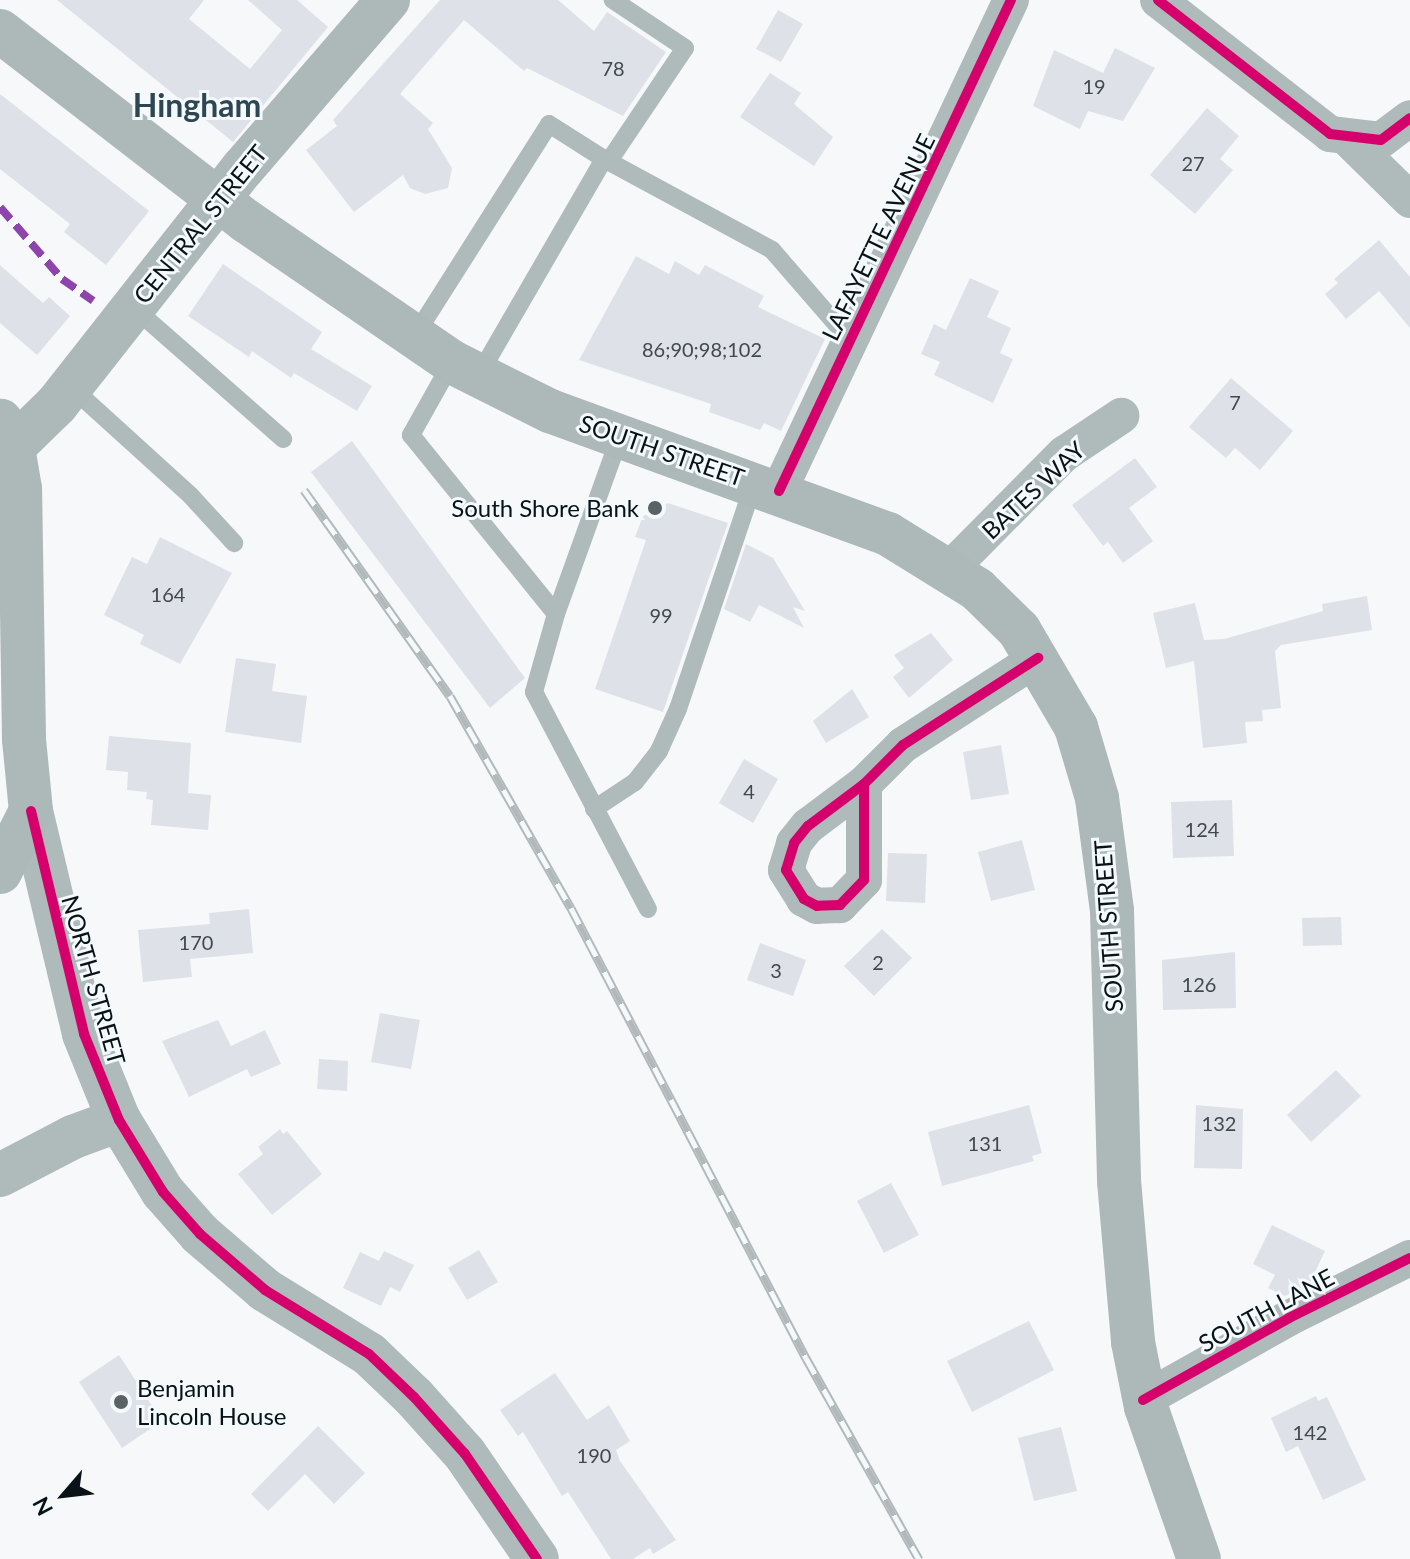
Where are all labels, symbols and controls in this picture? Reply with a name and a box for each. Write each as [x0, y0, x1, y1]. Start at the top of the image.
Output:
house number: 78 [601, 56, 625, 80]
house number: 19 [1082, 74, 1106, 98]
district label: Hingham [133, 86, 261, 124]
street label: LAFAYETTE AVENUE [815, 128, 941, 346]
street label: CENTRAL STREET [127, 139, 273, 309]
house number: 27 [1181, 151, 1205, 175]
house number: 86;90;98;102 [642, 337, 762, 361]
house number: 7 [1229, 390, 1241, 414]
street label: SOUTH STREET [576, 408, 748, 492]
street label: BATES WAY [975, 435, 1091, 545]
place label: South Shore Bank [451, 494, 639, 522]
marker: South Shore Bank [646, 499, 664, 517]
house number: 164 [151, 582, 185, 606]
house number: 99 [649, 603, 673, 627]
house number: 4 [743, 779, 755, 803]
house number: 124 [1185, 817, 1219, 841]
street label: SOUTH STREET [1088, 839, 1128, 1013]
street label: NORTH STREET [56, 892, 132, 1068]
house number: 170 [179, 930, 213, 954]
house number: 2 [872, 950, 884, 974]
house number: 3 [770, 958, 782, 982]
house number: 126 [1182, 972, 1216, 996]
house number: 132 [1202, 1111, 1236, 1135]
house number: 131 [968, 1131, 1002, 1155]
street label: SOUTH LANE [1193, 1262, 1339, 1358]
place label: Benjamin Lincoln House [137, 1374, 287, 1430]
marker: Benjamin Lincoln House [112, 1393, 130, 1411]
house number: 142 [1293, 1420, 1327, 1444]
house number: 190 [577, 1443, 611, 1467]
north arrow [24, 1455, 104, 1535]
text: N [26, 1493, 58, 1520]

